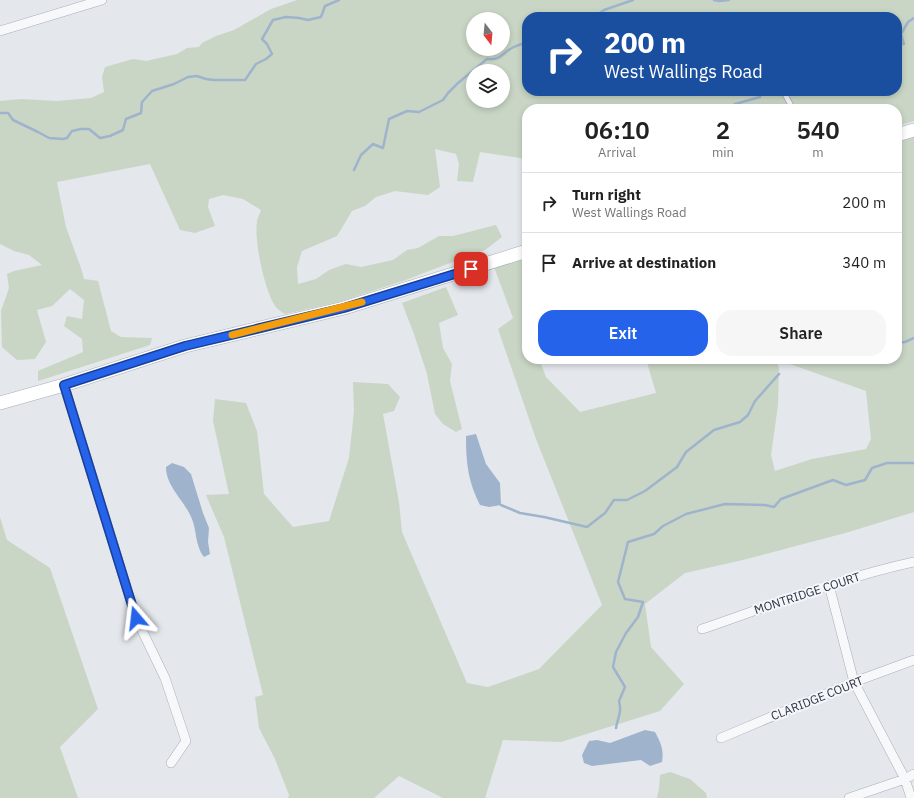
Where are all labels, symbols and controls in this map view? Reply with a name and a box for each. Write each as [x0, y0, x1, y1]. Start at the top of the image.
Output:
north arrow [466, 12, 510, 56]
map controls [466, 12, 510, 108]
text: 200 m [604, 24, 686, 61]
icon: right [538, 28, 590, 80]
text: West Wallings Road [604, 60, 763, 83]
button: layers [466, 64, 510, 108]
text: 06:10 [584, 114, 650, 146]
text: 2 [716, 114, 730, 146]
text: 540 [796, 114, 840, 146]
text: Arrival [598, 144, 636, 161]
text: min [712, 144, 734, 161]
text: m [812, 144, 824, 161]
text: Turn right [572, 185, 641, 204]
icon: right [538, 192, 560, 214]
text: 200 m [842, 193, 886, 212]
text: West Wallings Road [572, 204, 687, 221]
pin [454, 252, 488, 286]
icon: arrive [538, 252, 560, 274]
text: Arrive at destination [572, 253, 716, 272]
text: 340 m [842, 253, 886, 272]
icon: arrive [460, 258, 482, 280]
button: Exit [538, 310, 708, 356]
button: Share [716, 310, 886, 356]
street label: MONTRIDGE COURT [752, 569, 862, 617]
position arrow [115, 597, 157, 639]
street label: CLARIDGE COURT [769, 673, 865, 723]

